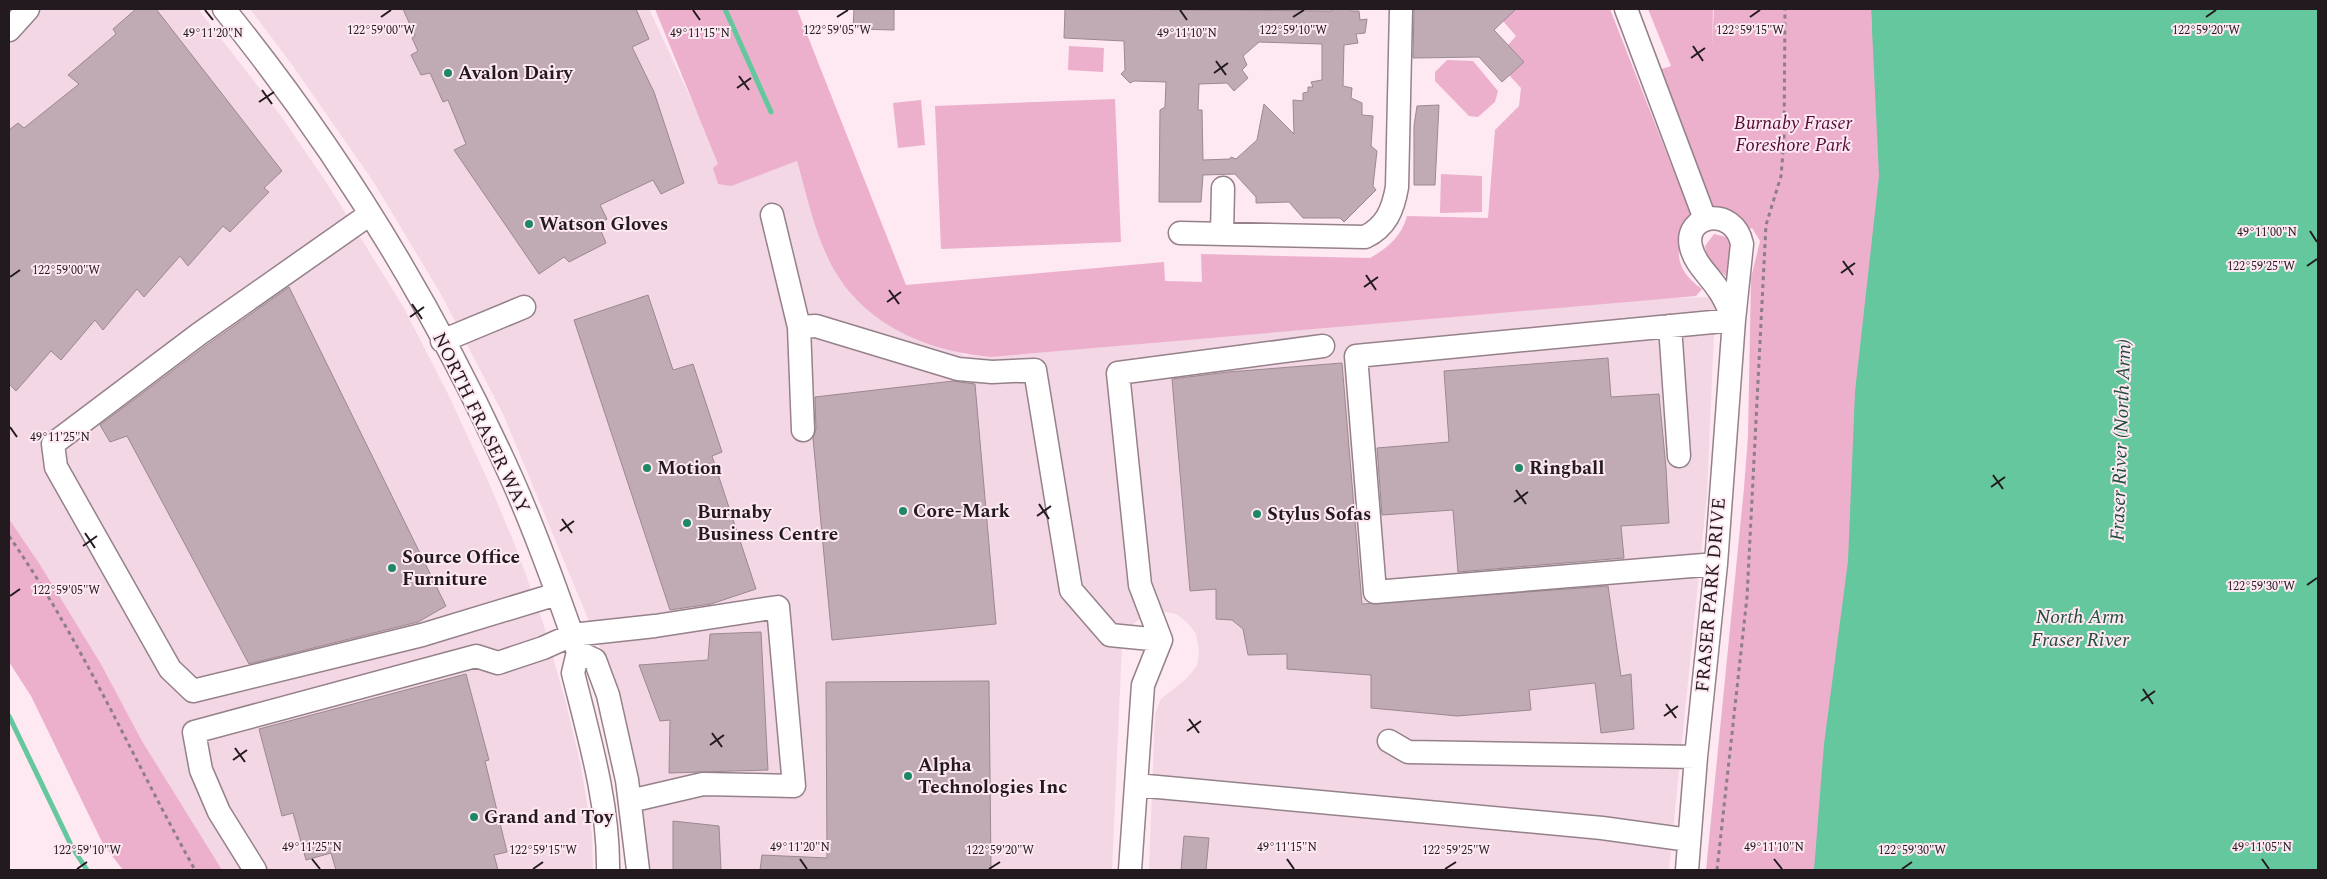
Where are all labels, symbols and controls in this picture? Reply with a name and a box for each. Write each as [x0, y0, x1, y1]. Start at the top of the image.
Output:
text: 122°59'00"W [347, 21, 415, 40]
text: 122°59'05"W [803, 21, 871, 40]
text: 122°59'10"W [1259, 21, 1327, 40]
text: 122°59'15"W [1716, 21, 1784, 40]
text: 122°59'20"W [2172, 21, 2240, 40]
text: 49°11'20"N [183, 24, 243, 43]
text: 49°11'15"N [670, 24, 730, 43]
text: 49°11'10"N [1157, 24, 1217, 43]
place label: Avalon Dairy [458, 59, 573, 88]
marker: Avalon Dairy [442, 67, 454, 79]
park label: Burnaby Fraser Foreshore Park [1734, 109, 1853, 160]
place label: Watson Gloves [539, 210, 668, 239]
marker: Watson Gloves [523, 218, 535, 230]
text: 49°11'00"N [2237, 223, 2297, 242]
text: 122°59'25"W [2227, 257, 2295, 276]
text: 122°59'00"W [32, 261, 100, 280]
street label: NORTH FRASER WAY [424, 328, 538, 518]
water label: Fraser River (North Arm) [2102, 339, 2140, 541]
text: 49°11'25"N [30, 428, 90, 447]
place label: Motion [657, 454, 722, 483]
place label: Ringball [1529, 454, 1604, 483]
marker: Motion [641, 462, 653, 474]
marker: Ringball [1513, 462, 1525, 474]
street label: FRASER PARK DRIVE [1688, 496, 1734, 694]
place label: Core-Mark [913, 497, 1011, 526]
place label: Burnaby Business Centre [697, 498, 838, 549]
place label: Stylus Sofas [1267, 500, 1371, 529]
marker: Core-Mark [897, 505, 909, 517]
marker: Stylus Sofas [1251, 508, 1263, 520]
marker: Burnaby Business Centre [681, 517, 693, 529]
place label: Source Office Furniture [402, 543, 520, 594]
marker: Source Office Furniture [386, 562, 398, 574]
text: 122°59'30"W [2227, 577, 2295, 596]
text: 122°59'05"W [32, 581, 100, 600]
water label: North Arm Fraser River [2031, 602, 2130, 655]
place label: Alpha Technologies Inc [918, 751, 1067, 802]
marker: Alpha Technologies Inc [902, 770, 914, 782]
place label: Grand and Toy [484, 803, 614, 832]
marker: Grand and Toy [468, 811, 480, 823]
text: 49°11'25"N [282, 838, 342, 857]
text: 49°11'20"N [770, 838, 830, 857]
text: 49°11'15"N [1257, 838, 1317, 857]
text: 49°11'10"N [1744, 838, 1804, 857]
text: 49°11'05"N [2232, 838, 2292, 857]
text: 122°59'10"W [53, 841, 121, 860]
text: 122°59'15"W [509, 841, 577, 860]
text: 122°59'20"W [966, 841, 1034, 860]
text: 122°59'25"W [1422, 841, 1490, 860]
text: 122°59'30"W [1878, 841, 1946, 860]

